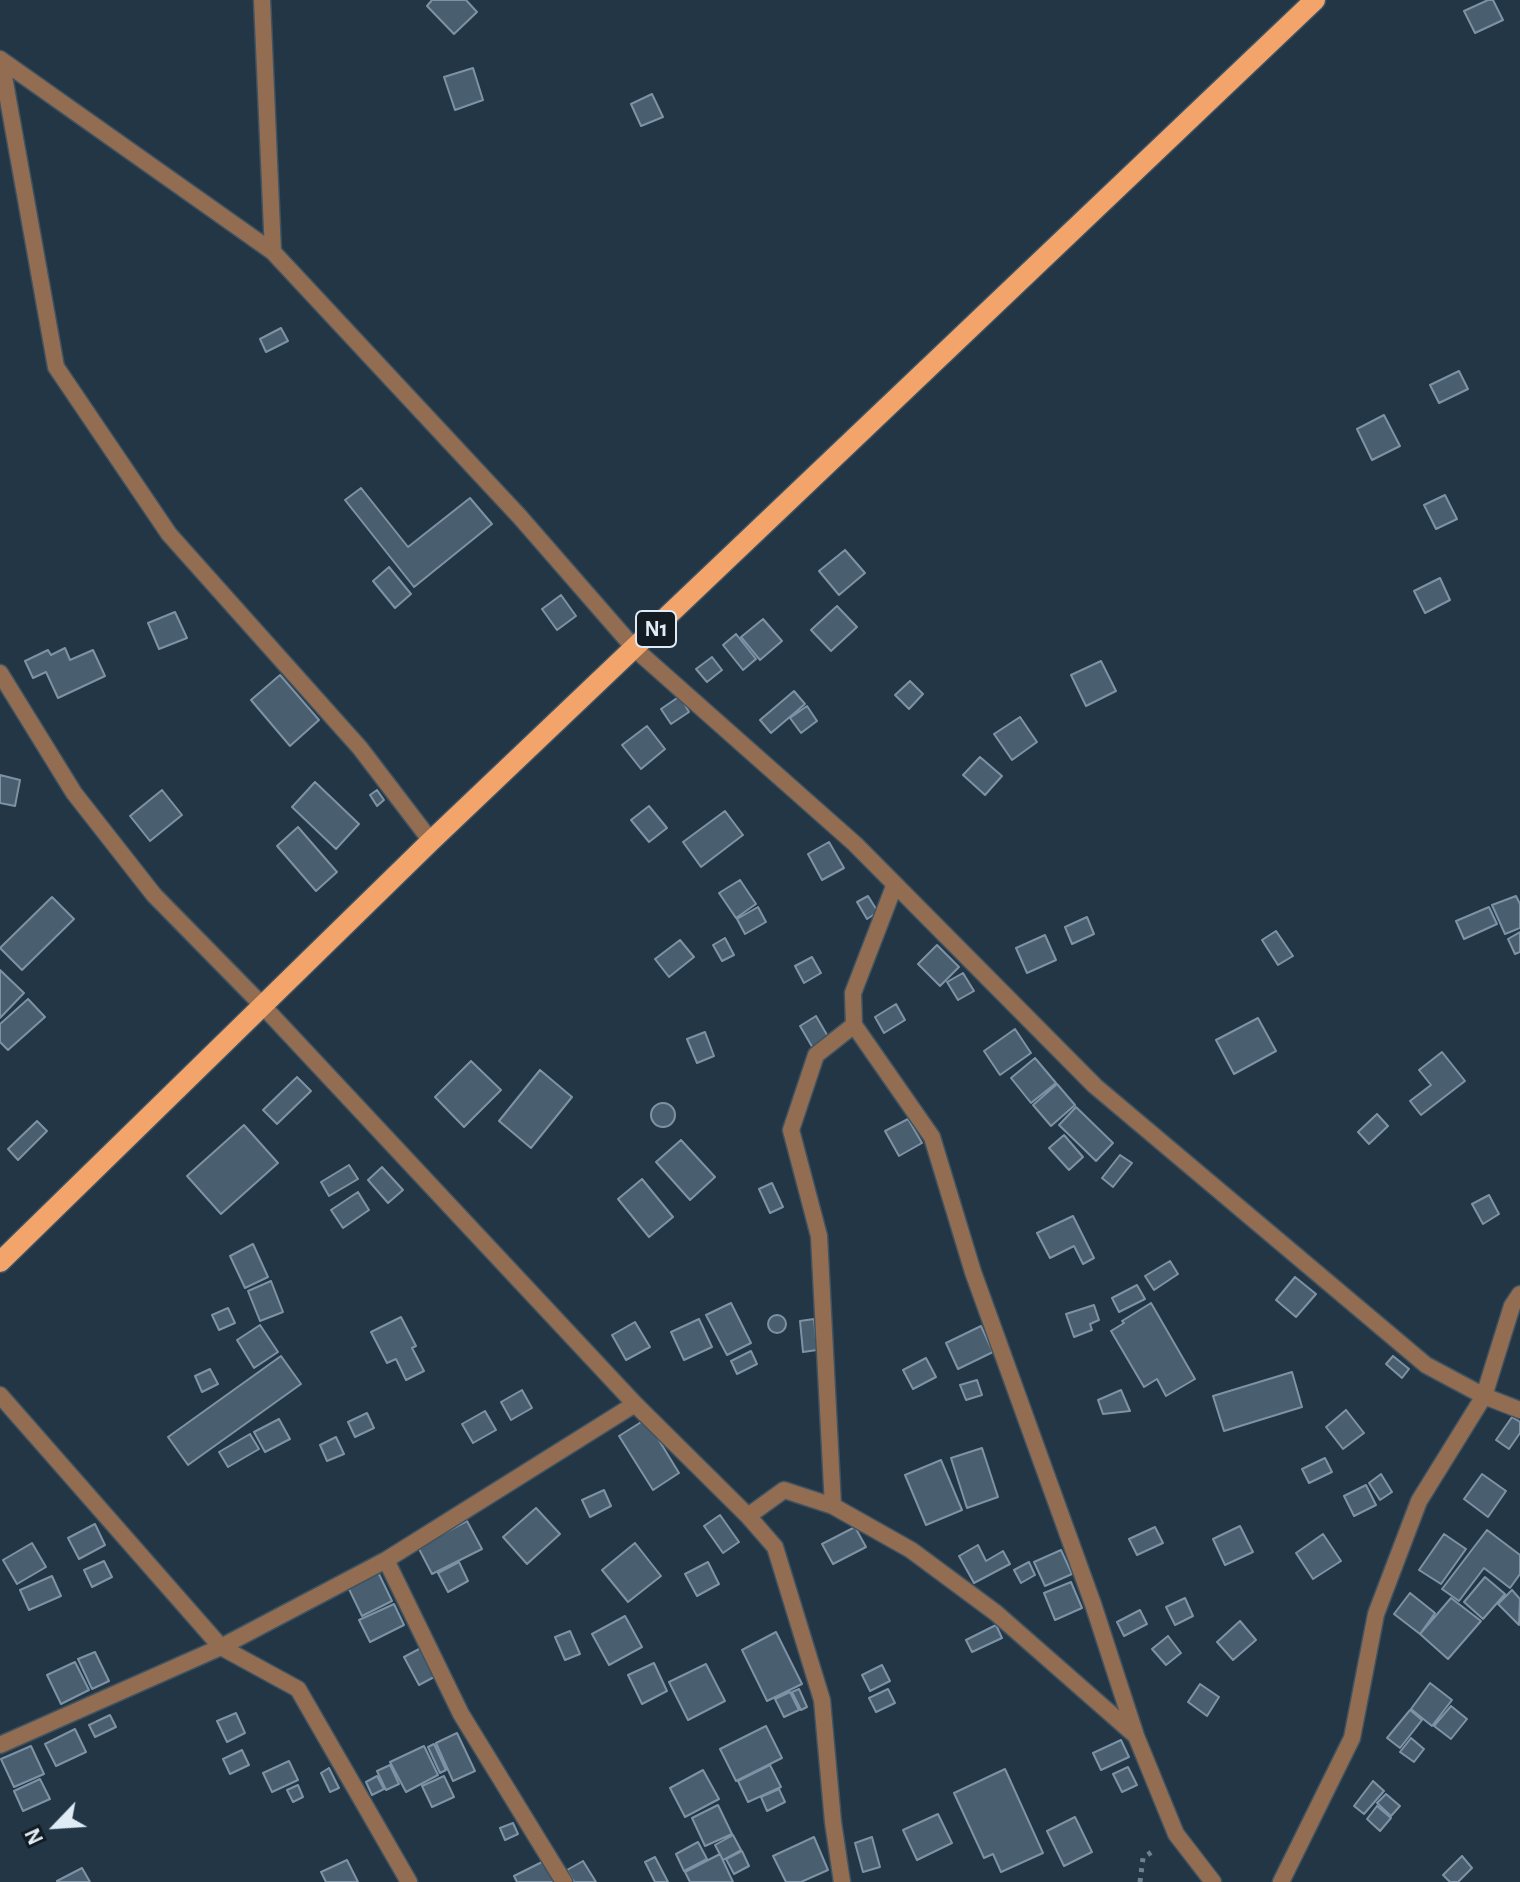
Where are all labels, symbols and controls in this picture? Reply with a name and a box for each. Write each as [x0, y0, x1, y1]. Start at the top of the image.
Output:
road number: N1 [636, 611, 676, 647]
north arrow [16, 1786, 96, 1866]
text: N [21, 1825, 47, 1848]

